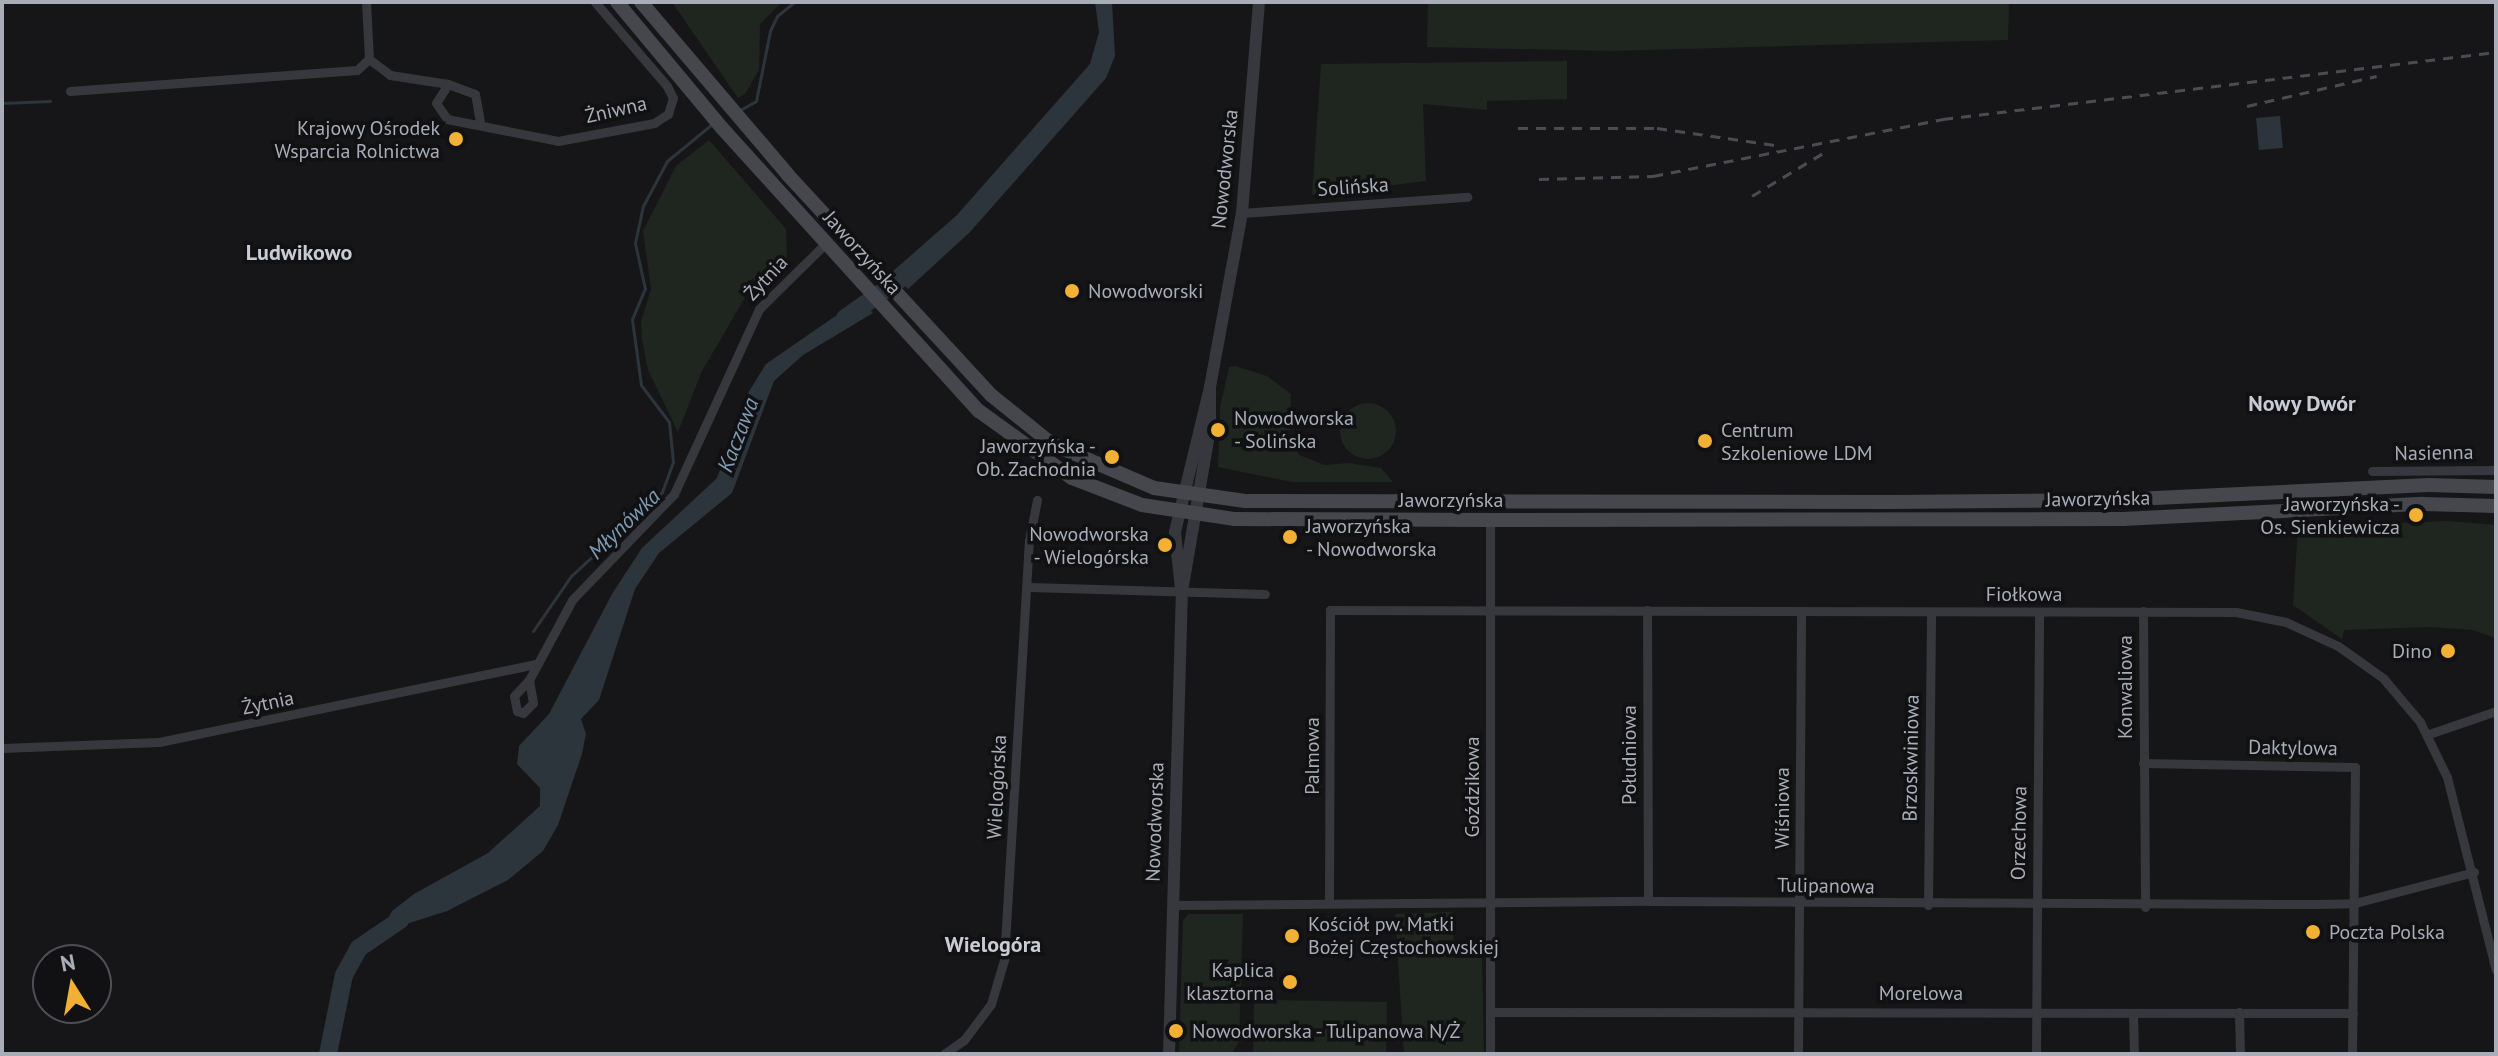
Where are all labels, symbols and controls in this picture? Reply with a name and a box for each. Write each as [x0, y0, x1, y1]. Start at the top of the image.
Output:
street label: Żniwna [583, 91, 649, 129]
street label: Nowodworska [1207, 108, 1243, 230]
place label: Krajowy Ośrodek Wsparcia Rolnictwa [274, 116, 440, 163]
marker: Krajowy Ośrodek Wsparcia Rolnictwa [447, 130, 465, 148]
street label: Solińska [1317, 173, 1389, 201]
street label: Jaworzyńska [818, 206, 906, 300]
district label: Ludwikowo [246, 240, 352, 266]
street label: Żytnia [739, 251, 793, 305]
place label: Nowodworski [1088, 279, 1203, 303]
marker: Nowodworski [1063, 282, 1081, 300]
district label: Nowy Dwór [2248, 391, 2356, 417]
water label: Kaczawa [712, 394, 764, 476]
place label: Nowodworska - Solińska [1234, 406, 1354, 453]
place label: Centrum Szkoleniowe LDM [1721, 418, 1873, 465]
marker: Nowodworska - Solińska [1209, 421, 1227, 439]
marker: Centrum Szkoleniowe LDM [1696, 432, 1714, 450]
place label: Jaworzyńska - Ob. Zachodnia [974, 434, 1096, 481]
street label: Nasienna [2394, 440, 2474, 466]
marker: Jaworzyńska - Ob. Zachodnia [1103, 448, 1121, 466]
water label: Młynówka [583, 483, 665, 565]
street label: Jaworzyńska [2045, 486, 2151, 512]
street label: Jaworzyńska [1399, 488, 1503, 512]
place label: Jaworzyńska - Os. Sienkiewicza [2259, 492, 2400, 539]
marker: Jaworzyńska - Os. Sienkiewicza [2407, 506, 2425, 524]
place label: Jaworzyńska - Nowodworska [1306, 514, 1438, 561]
place label: Nowodworska - Wielogórska [1029, 522, 1149, 569]
marker: Jaworzyńska - Nowodworska [1281, 528, 1299, 546]
marker: Nowodworska - Wielogórska [1156, 536, 1174, 554]
street label: Fiołkowa [1986, 582, 2062, 606]
street label: Konwaliowa [2113, 635, 2137, 739]
place label: Dino [2392, 639, 2432, 663]
marker: Dino [2439, 642, 2457, 660]
street label: Żytnia [240, 686, 296, 720]
street label: Brzoskwiniowa [1898, 694, 1924, 822]
street label: Południowa [1617, 705, 1641, 805]
street label: Palmowa [1300, 717, 1324, 795]
street label: Wielogórska [982, 734, 1012, 840]
street label: Daktylowa [2248, 735, 2338, 761]
street label: Goździkowa [1460, 736, 1484, 838]
street label: Nowodworska [1141, 762, 1169, 882]
street label: Wiśniowa [1770, 767, 1794, 849]
street label: Orzechowa [2006, 786, 2032, 880]
street label: Tulipanowa [1777, 873, 1875, 899]
place label: Kościół pw. Matki Bożej Częstochowskiej [1308, 912, 1499, 959]
place label: Poczta Polska [2329, 920, 2445, 944]
marker: Poczta Polska [2304, 923, 2322, 941]
marker: Kościół pw. Matki Bożej Częstochowskiej [1283, 927, 1301, 945]
district label: Wielogóra [945, 932, 1041, 958]
north arrow [32, 944, 112, 1024]
text: N [58, 947, 78, 978]
place label: Kaplica klasztorna [1186, 958, 1274, 1005]
marker: Kaplica klasztorna [1281, 973, 1299, 991]
street label: Morelowa [1879, 981, 1963, 1005]
place label: Nowodworska - Tulipanowa N/Ż [1192, 1019, 1464, 1043]
marker: Nowodworska - Tulipanowa N/Ż [1167, 1022, 1185, 1040]

